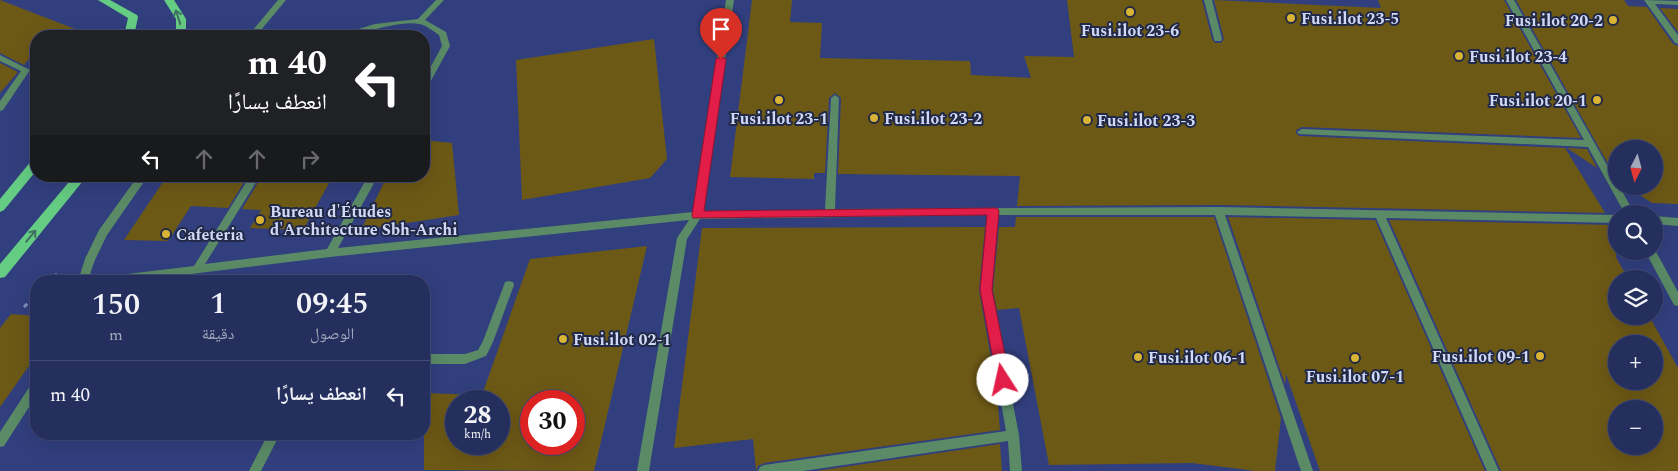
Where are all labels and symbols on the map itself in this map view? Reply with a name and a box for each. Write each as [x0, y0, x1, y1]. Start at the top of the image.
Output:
marker: Fusi.ilot 23-6 [1124, 6, 1136, 18]
place label: Fusi.ilot 23-5 [1301, 7, 1399, 31]
pin [700, 8, 742, 59]
place label: Fusi.ilot 20-2 [1505, 9, 1603, 33]
one-way arrow [173, 10, 182, 25]
marker: Fusi.ilot 23-5 [1285, 12, 1297, 24]
marker: Fusi.ilot 20-2 [1607, 14, 1619, 26]
place label: Fusi.ilot 23-6 [1081, 19, 1179, 43]
place label: Fusi.ilot 23-4 [1469, 45, 1567, 69]
marker: Fusi.ilot 23-4 [1453, 50, 1465, 62]
place label: Fusi.ilot 20-1 [1489, 89, 1587, 113]
marker: Fusi.ilot 23-1 [773, 94, 785, 106]
marker: Fusi.ilot 20-1 [1591, 94, 1603, 106]
place label: Fusi.ilot 23-1 [730, 107, 828, 131]
place label: Fusi.ilot 23-2 [884, 107, 982, 131]
place label: Fusi.ilot 23-3 [1097, 109, 1195, 133]
marker: Fusi.ilot 23-2 [868, 112, 880, 124]
marker: Fusi.ilot 23-3 [1081, 114, 1093, 126]
north arrow [1608, 140, 1662, 195]
place label: Bureau d'Études d'Architecture Sbh-Archi [270, 200, 458, 242]
marker: Bureau d'Études d'Architecture Sbh-Archi [254, 214, 266, 226]
place label: Cafeteria [176, 223, 244, 247]
marker: Cafeteria [160, 228, 172, 240]
one-way arrow [26, 230, 37, 243]
place label: Fusi.ilot 02-1 [573, 328, 671, 352]
marker: Fusi.ilot 02-1 [557, 333, 569, 345]
place label: Fusi.ilot 09-1 [1432, 345, 1530, 369]
place label: Fusi.ilot 06-1 [1148, 346, 1246, 370]
marker: Fusi.ilot 09-1 [1534, 350, 1546, 362]
marker: Fusi.ilot 06-1 [1132, 351, 1144, 363]
marker: Fusi.ilot 07-1 [1349, 352, 1361, 364]
position arrow [976, 353, 1028, 405]
place label: Fusi.ilot 07-1 [1306, 365, 1404, 389]
speed limit sign: 30 [520, 390, 585, 455]

